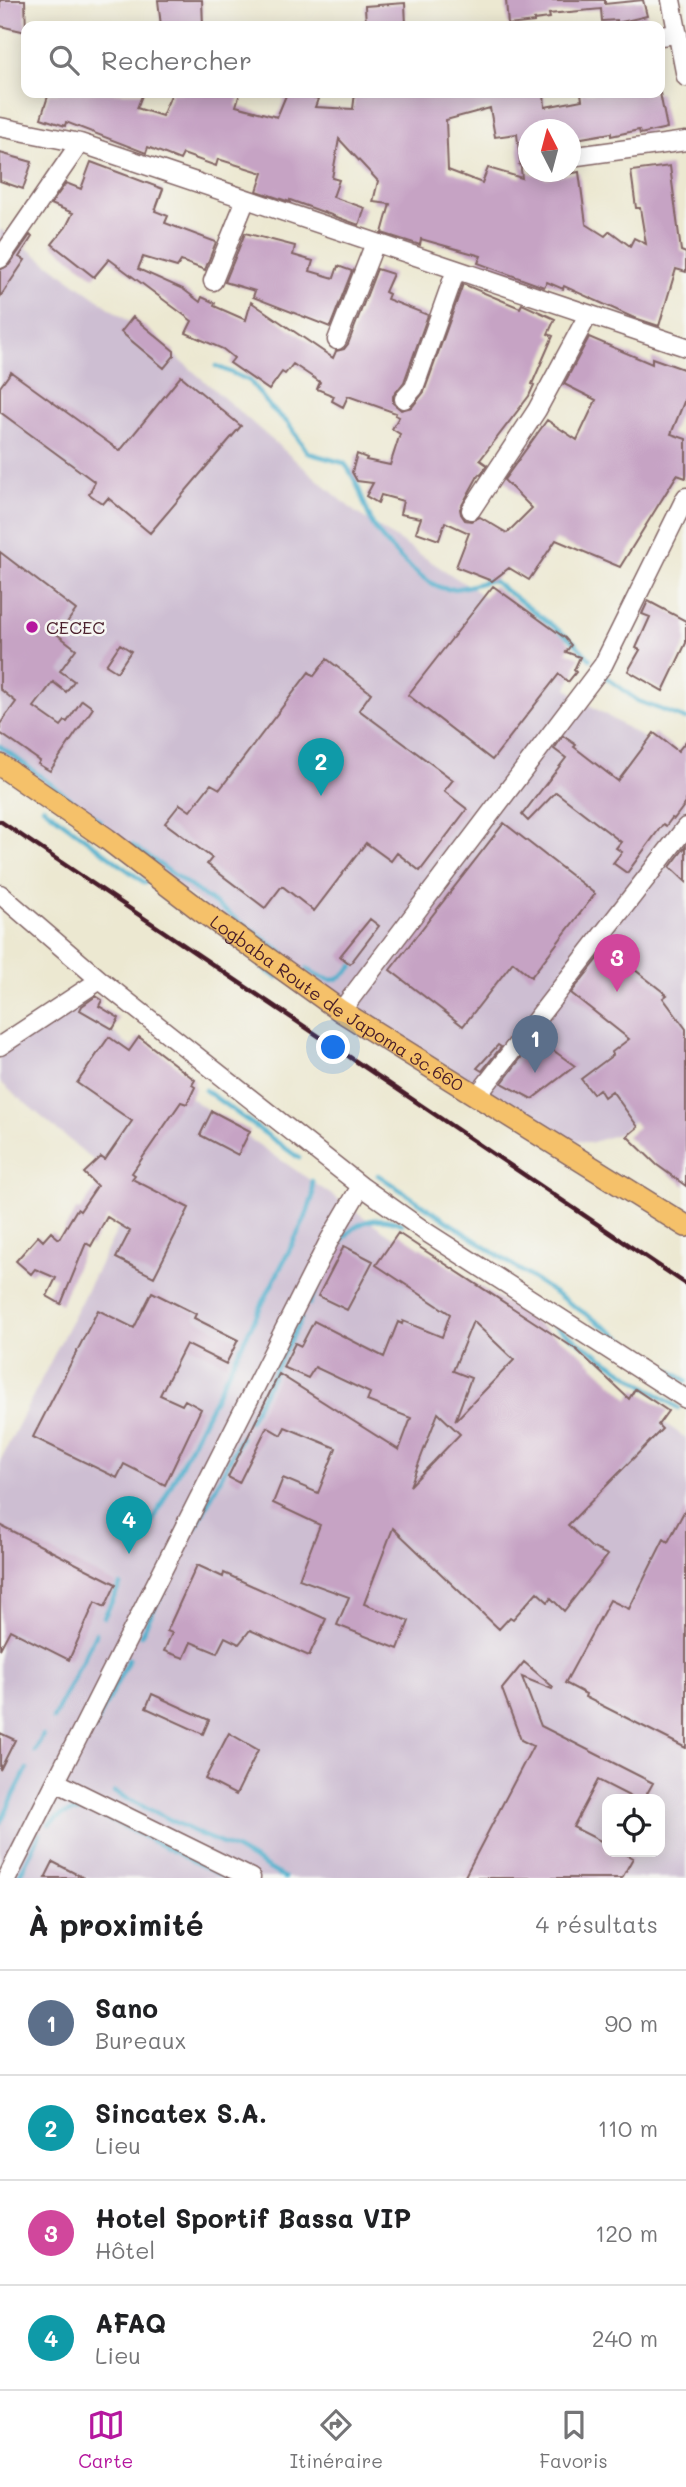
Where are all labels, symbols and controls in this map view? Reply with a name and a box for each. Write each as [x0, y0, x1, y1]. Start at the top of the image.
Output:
search box [21, 21, 665, 98]
icon: search [45, 41, 83, 79]
text: Rechercher [101, 43, 252, 77]
north arrow [518, 119, 581, 182]
place label: CECEC [46, 615, 105, 639]
marker: CECEC [24, 619, 40, 635]
pin: 2 [298, 738, 344, 796]
street label: Logbaba Route de Japoma 3c.660 [206, 909, 469, 1097]
pin: 3 [594, 934, 640, 992]
pin: 1 [512, 1015, 558, 1073]
your location [316, 1030, 350, 1064]
pin: 4 [106, 1496, 152, 1554]
map controls [602, 1794, 665, 1857]
button: locate [602, 1794, 665, 1857]
text: À proximité [28, 1904, 204, 1944]
text: 4 résultats [536, 1909, 658, 1939]
text: Sano [95, 1991, 158, 2025]
text: 1 [46, 2008, 56, 2038]
text: 90 m [605, 2008, 658, 2038]
text: Bureaux [95, 2025, 186, 2055]
text: Sincatex S.A. [95, 2096, 267, 2130]
text: 2 [45, 2113, 57, 2143]
text: 110 m [598, 2113, 658, 2143]
text: Lieu [95, 2130, 141, 2160]
text: Hotel Sportif Bassa VIP [95, 2201, 411, 2235]
text: 3 [44, 2218, 58, 2248]
text: 120 m [595, 2218, 658, 2248]
text: Hôtel [95, 2235, 155, 2265]
text: AFAQ [95, 2306, 166, 2340]
text: 4 [44, 2323, 58, 2353]
text: 240 m [592, 2323, 658, 2353]
text: Lieu [95, 2340, 141, 2370]
tab: Carte [78, 2406, 133, 2473]
tab: Itinéraire [290, 2406, 383, 2473]
tab: Favoris [539, 2406, 608, 2473]

